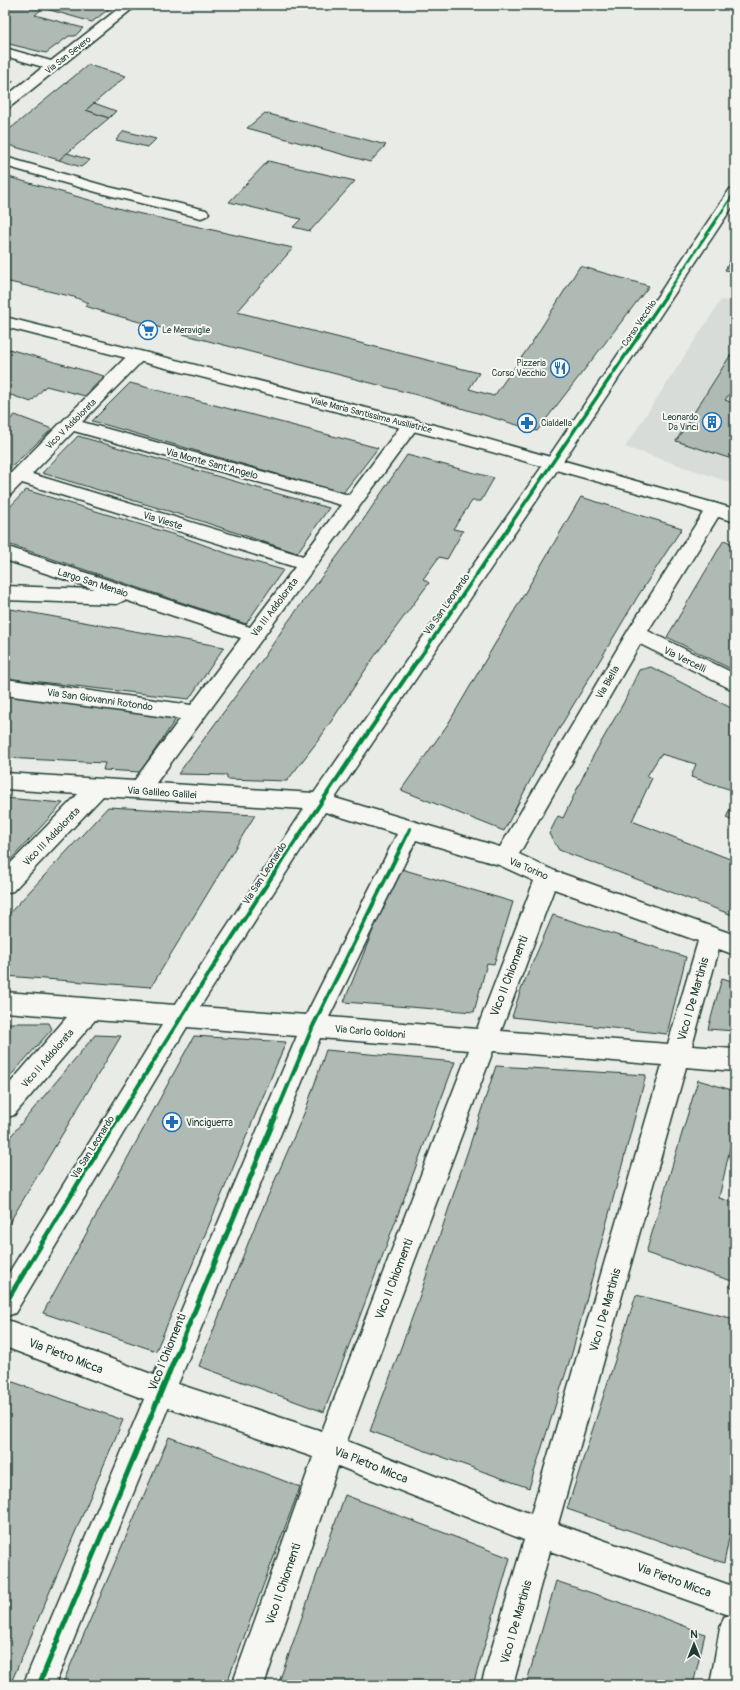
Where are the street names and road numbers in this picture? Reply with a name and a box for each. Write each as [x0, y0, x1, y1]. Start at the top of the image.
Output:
street label: Via San Severo [43, 34, 94, 77]
street label: Corso Vecchio [620, 298, 659, 349]
street label: Viale Maria Santissima Ausiliatrice [309, 395, 433, 436]
street label: Vico V Addolorata [44, 397, 99, 452]
street label: Via Monte Sant'Angelo [164, 446, 260, 482]
street label: Via Vieste [141, 509, 184, 533]
street label: Largo San Menaio [56, 566, 130, 600]
street label: Via San Leonardo [421, 571, 473, 638]
street label: Via III Addolorata [249, 575, 301, 640]
street label: Via Vercelli [661, 645, 708, 675]
street label: Via Biella [594, 663, 622, 701]
street label: Via San Giovanni Rotondo [46, 687, 154, 713]
street label: Via Galileo Galilei [127, 785, 197, 801]
street label: Vico III Addolorata [21, 805, 83, 869]
street label: Via San Leonardo [240, 839, 290, 907]
street label: Via Torino [507, 855, 551, 883]
street label: Vico II Chiomenti [487, 934, 532, 1019]
street label: Vico I De Martinis [674, 955, 713, 1043]
street label: Via Carlo Goldoni [334, 1023, 406, 1041]
street label: Vico II Addolorata [19, 1027, 77, 1091]
street label: Via San Leonardo [69, 1113, 117, 1181]
street label: Vico II Chiomenti [372, 1237, 417, 1322]
street label: Vico I De Martinis [586, 1266, 625, 1354]
street label: Vico I Chiomenti [145, 1311, 190, 1393]
street label: Via Pietro Micca [26, 1335, 106, 1378]
street label: Via Pietro Micca [332, 1444, 410, 1487]
street label: Vico II Chiomenti [263, 1541, 304, 1627]
street label: Via Pietro Micca [634, 1560, 714, 1601]
street label: Vico I De Martinis [497, 1578, 536, 1666]

